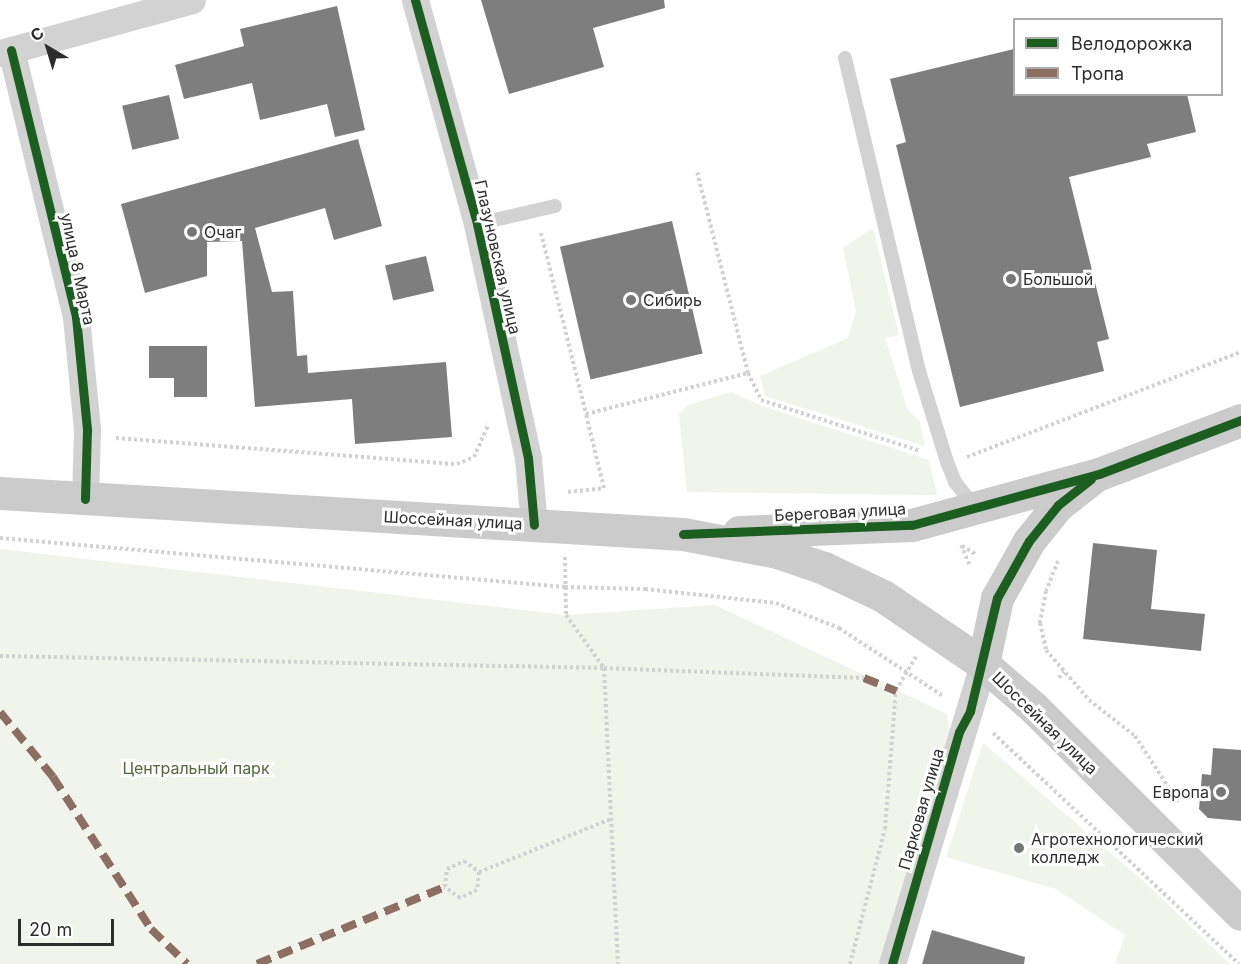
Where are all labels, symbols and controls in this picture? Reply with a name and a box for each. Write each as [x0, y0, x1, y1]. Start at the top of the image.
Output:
north arrow [18, 18, 78, 78]
legend [1013, 18, 1223, 96]
text: С [26, 22, 48, 45]
text: Велодорожка [1071, 33, 1192, 54]
text: Тропа [1071, 63, 1124, 84]
street label: Глазуновская улица [471, 178, 525, 336]
street label: улица 8 Марта [57, 211, 99, 327]
place label: Очаг [204, 222, 241, 242]
marker: Очаг [185, 225, 199, 239]
place label: Большой [1023, 269, 1093, 289]
marker: Большой [1004, 272, 1018, 286]
place label: Сибирь [643, 290, 702, 310]
marker: Сибирь [624, 293, 638, 307]
street label: Береговая улица [774, 499, 906, 525]
street label: Шоссейная улица [383, 507, 523, 533]
street label: Шоссейная улица [988, 668, 1102, 778]
street label: Парковая улица [894, 746, 948, 872]
park label: Центральный парк [122, 758, 270, 778]
place label: Европа [1153, 782, 1209, 802]
marker: Европа [1214, 785, 1228, 799]
place label: Агротехнологический колледж [1031, 829, 1203, 867]
marker: Агротехнологический колледж [1012, 841, 1026, 855]
scale bar [21, 907, 117, 945]
text: 20 m [29, 919, 72, 940]

